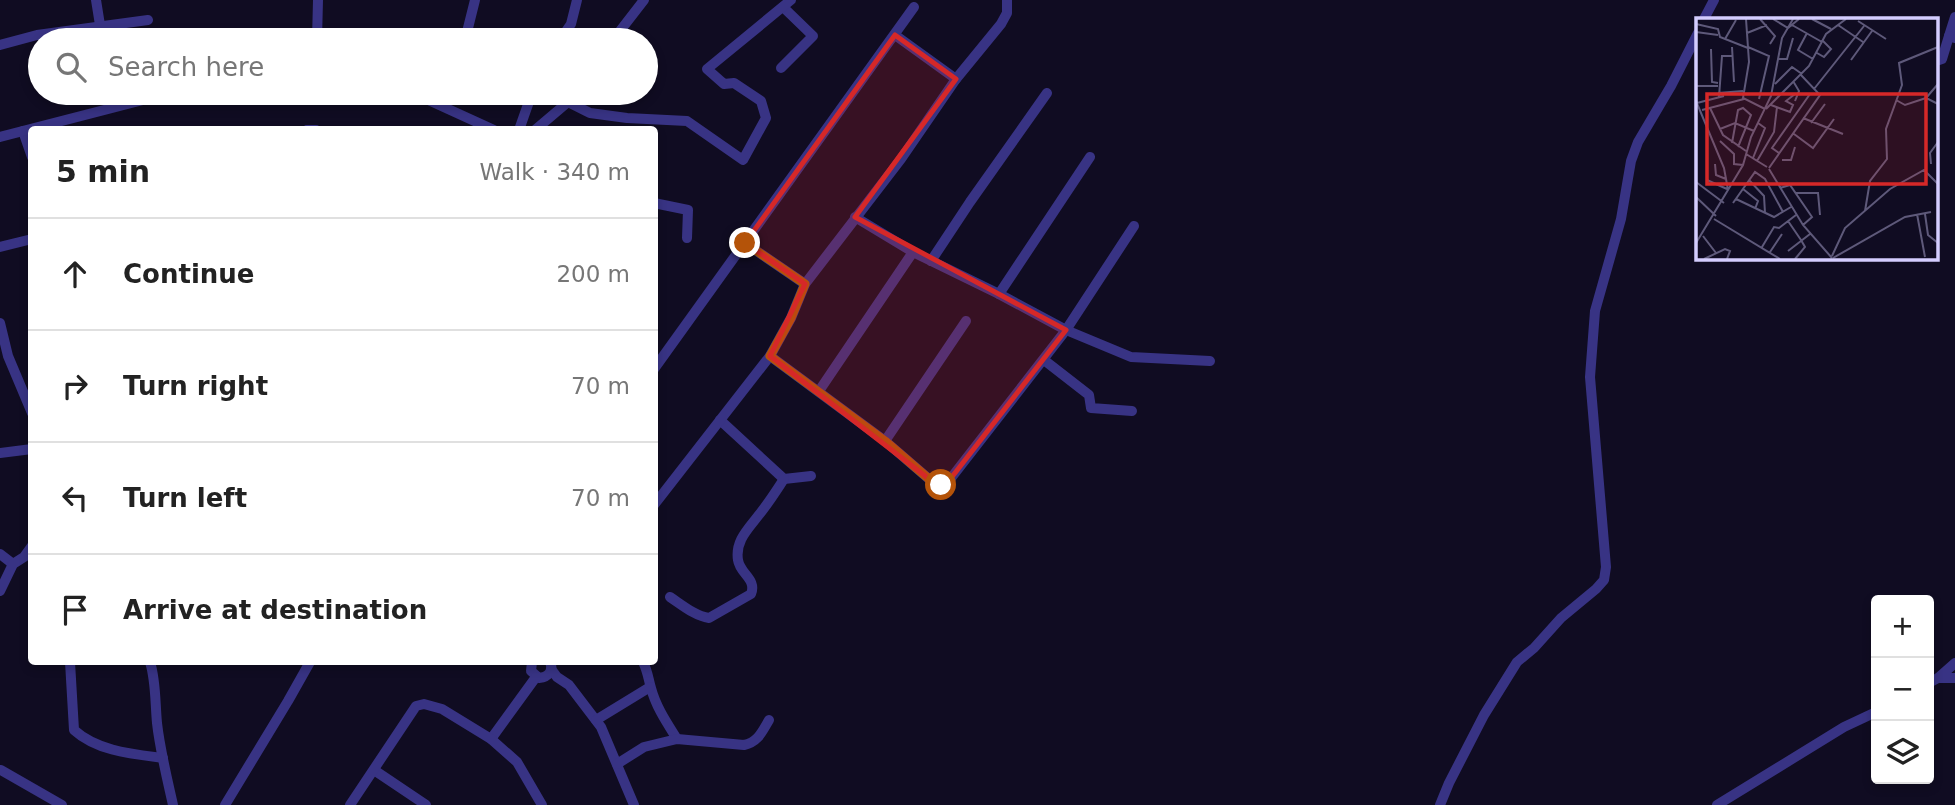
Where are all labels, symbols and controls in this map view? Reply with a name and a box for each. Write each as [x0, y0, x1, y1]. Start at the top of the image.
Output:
inset map [1696, 18, 1938, 259]
search box [28, 28, 658, 105]
icon: search [52, 48, 90, 86]
text: Search here [108, 52, 264, 82]
text: 5 min [56, 154, 150, 189]
text: Walk · 340 m [479, 159, 630, 185]
route end [729, 227, 760, 258]
icon: ahead [56, 255, 94, 293]
text: Continue [123, 259, 254, 289]
text: 200 m [556, 261, 630, 287]
icon: right [56, 367, 94, 405]
text: Turn right [123, 371, 268, 401]
text: 70 m [571, 373, 630, 399]
route start [925, 469, 956, 500]
icon: left [56, 479, 94, 517]
text: Turn left [123, 483, 247, 513]
text: 70 m [571, 485, 630, 511]
icon: arrive [56, 591, 94, 629]
text: Arrive at destination [123, 595, 427, 625]
map controls [1871, 595, 1934, 784]
button: + [1871, 595, 1934, 658]
button: − [1871, 658, 1934, 721]
button: layers [1871, 721, 1934, 784]

